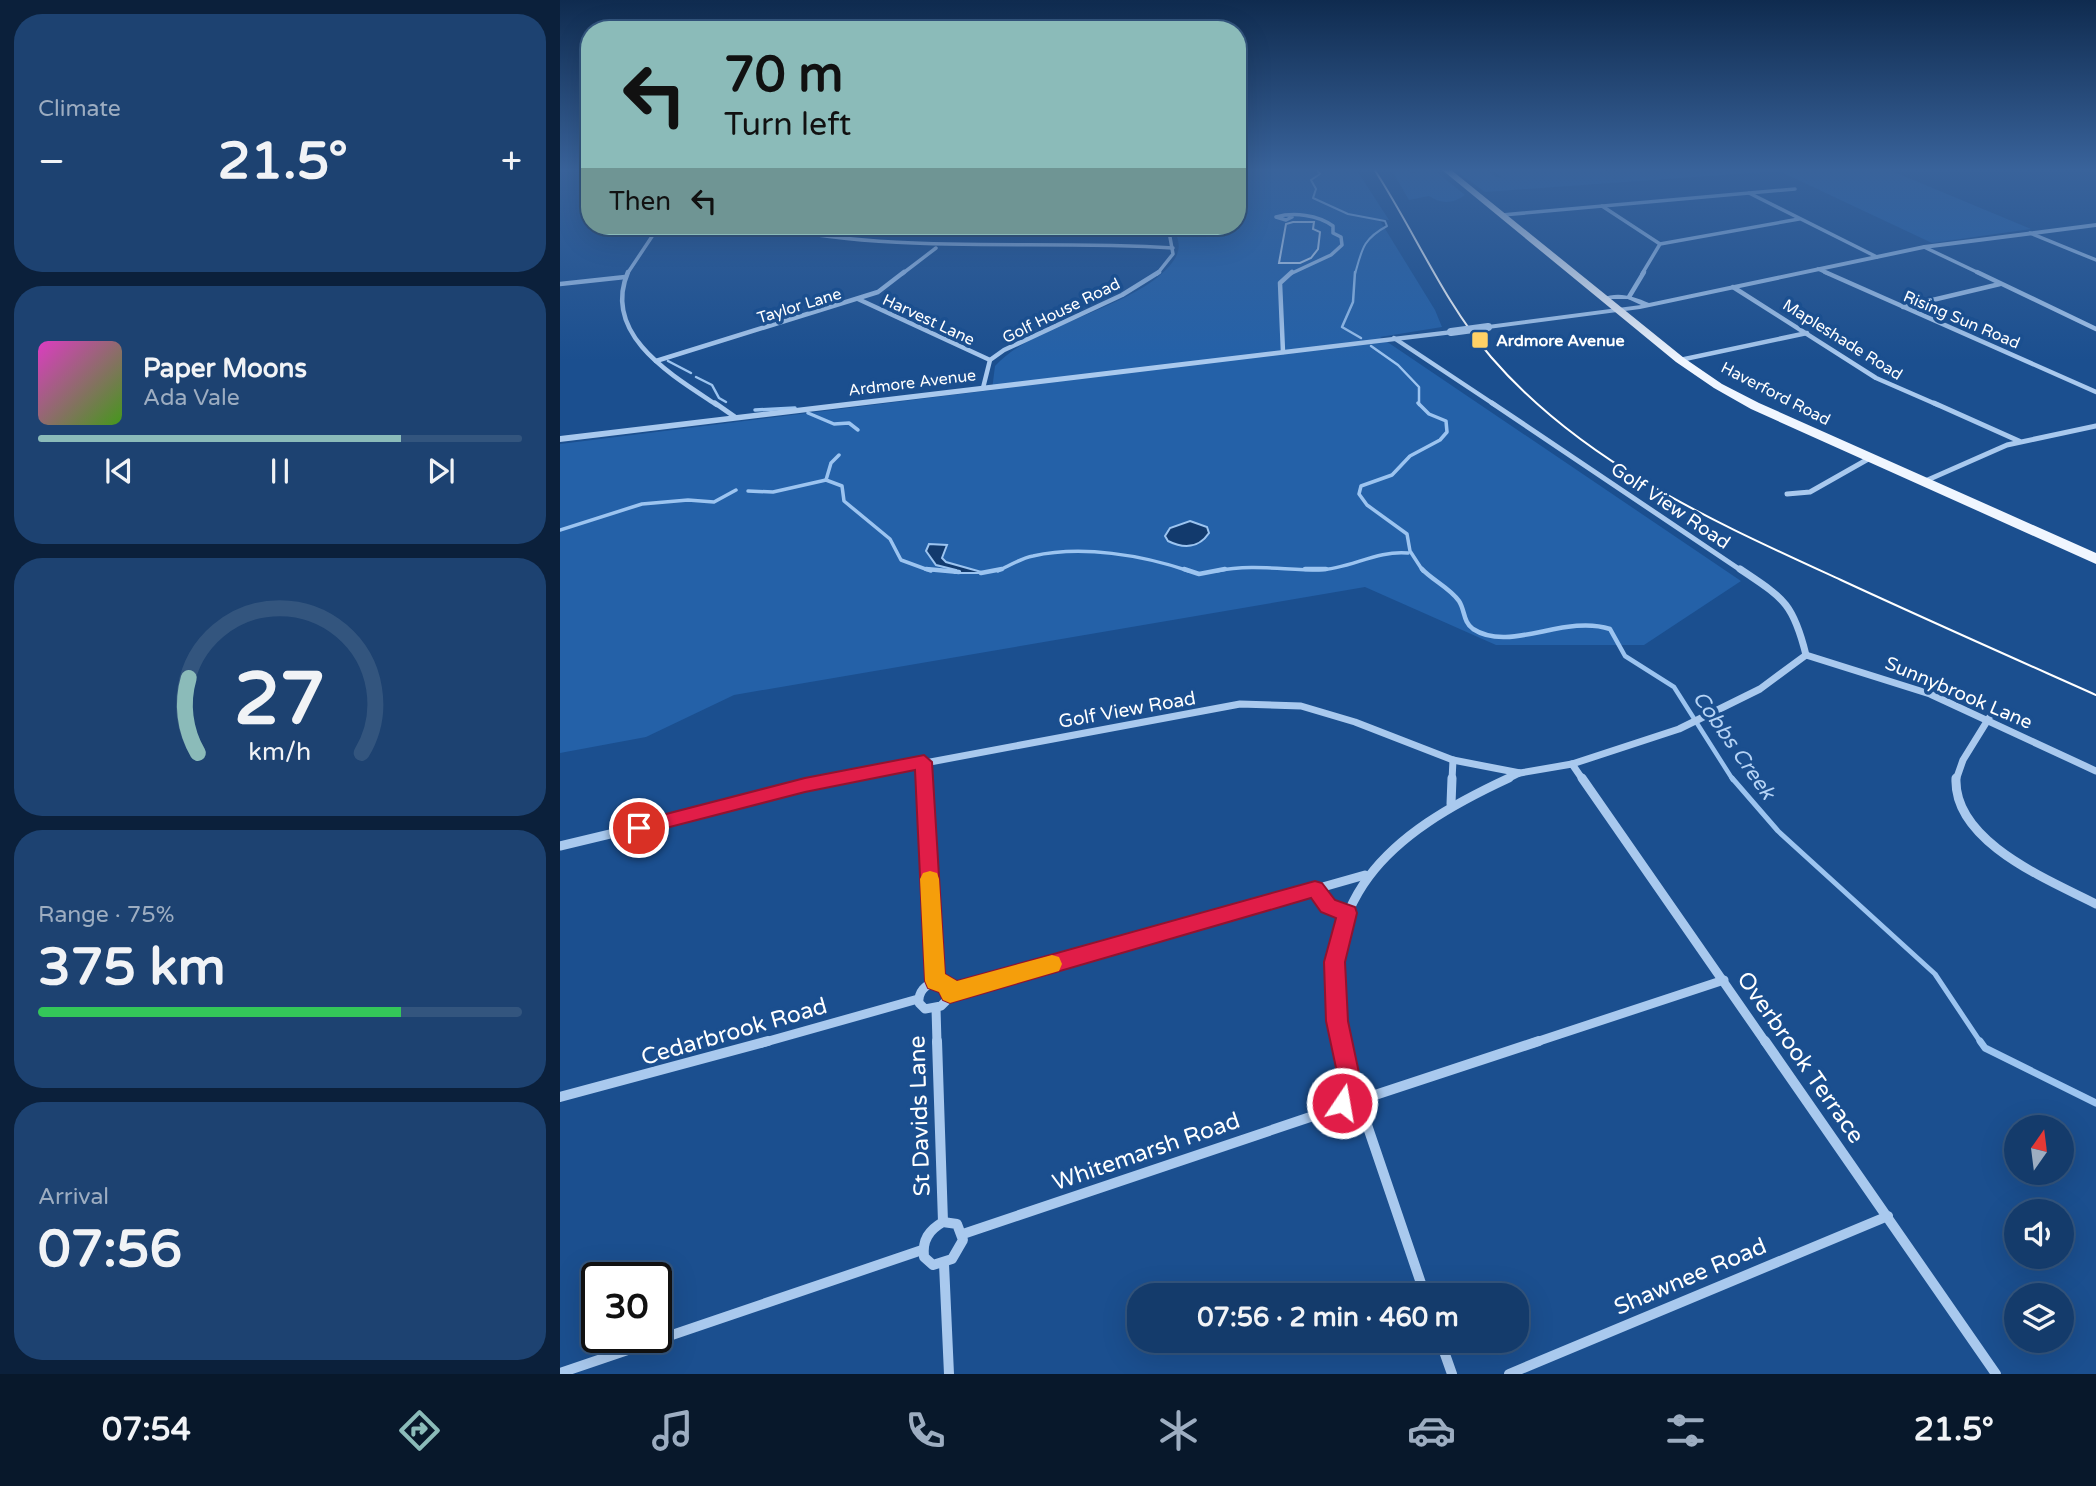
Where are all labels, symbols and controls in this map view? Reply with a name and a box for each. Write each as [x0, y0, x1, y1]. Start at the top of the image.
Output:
text: 70 m [724, 46, 843, 105]
icon: left [609, 49, 700, 140]
text: Climate [38, 95, 121, 123]
text: Turn left [724, 106, 851, 144]
text: 21.5° [218, 130, 348, 193]
text: − [38, 139, 65, 185]
text: + [501, 139, 522, 185]
icon: left [685, 182, 723, 220]
text: Then [609, 186, 671, 217]
street label: Golf House Road [999, 274, 1124, 348]
street label: Taylor Lane [755, 284, 844, 328]
street label: Rising Sun Road [1900, 286, 2023, 353]
street label: Harvest Lane [879, 290, 978, 350]
street label: Mapleshade Road [1779, 295, 1906, 385]
marker: Ardmore Avenue [1470, 330, 1490, 350]
place label: Ardmore Avenue [1496, 331, 1625, 351]
text: Paper Moons [143, 353, 307, 384]
street label: Haverford Road [1717, 358, 1834, 430]
street label: Ardmore Avenue [847, 365, 977, 401]
text: Ada Vale [143, 384, 240, 412]
icon: previous [100, 452, 138, 490]
icon: pause [261, 452, 299, 490]
icon: next [422, 452, 460, 490]
street label: Golf View Road [1607, 458, 1734, 554]
street label: Sunnybrook Lane [1882, 652, 2035, 734]
text: 27 [234, 656, 326, 744]
water label: Cobbs Creek [1687, 686, 1781, 806]
street label: Golf View Road [1057, 687, 1198, 733]
text: km/h [249, 737, 311, 767]
pin [609, 798, 669, 858]
icon: arrive [620, 809, 658, 847]
text: Range · 75% [38, 901, 174, 929]
text: 375 km [38, 936, 226, 999]
street label: Overbrook Terrace [1730, 966, 1870, 1149]
street label: Cedarbrook Road [638, 992, 830, 1072]
street label: St Davids Lane [903, 1035, 937, 1197]
position arrow [1305, 1066, 1379, 1140]
street label: Whitemarsh Road [1049, 1107, 1244, 1197]
north arrow [2004, 1115, 2074, 1185]
map controls [2004, 1115, 2074, 1353]
text: Arrival [38, 1183, 109, 1211]
button: sound [2004, 1199, 2074, 1269]
text: 07:56 [38, 1218, 182, 1281]
street label: Shawnee Road [1610, 1232, 1771, 1322]
speed limit sign: 30 [581, 1262, 672, 1353]
button: layers [2004, 1283, 2074, 1353]
text: 07:56 · 2 min · 460 m [1197, 1302, 1459, 1333]
icon: directions [395, 1406, 444, 1455]
icon: music [648, 1406, 697, 1455]
icon: phone [901, 1406, 950, 1455]
icon: climate [1154, 1406, 1203, 1455]
icon: car [1407, 1406, 1456, 1455]
icon: filters [1661, 1406, 1710, 1455]
text: 07:54 [102, 1411, 191, 1449]
text: 21.5° [1914, 1411, 1994, 1449]

